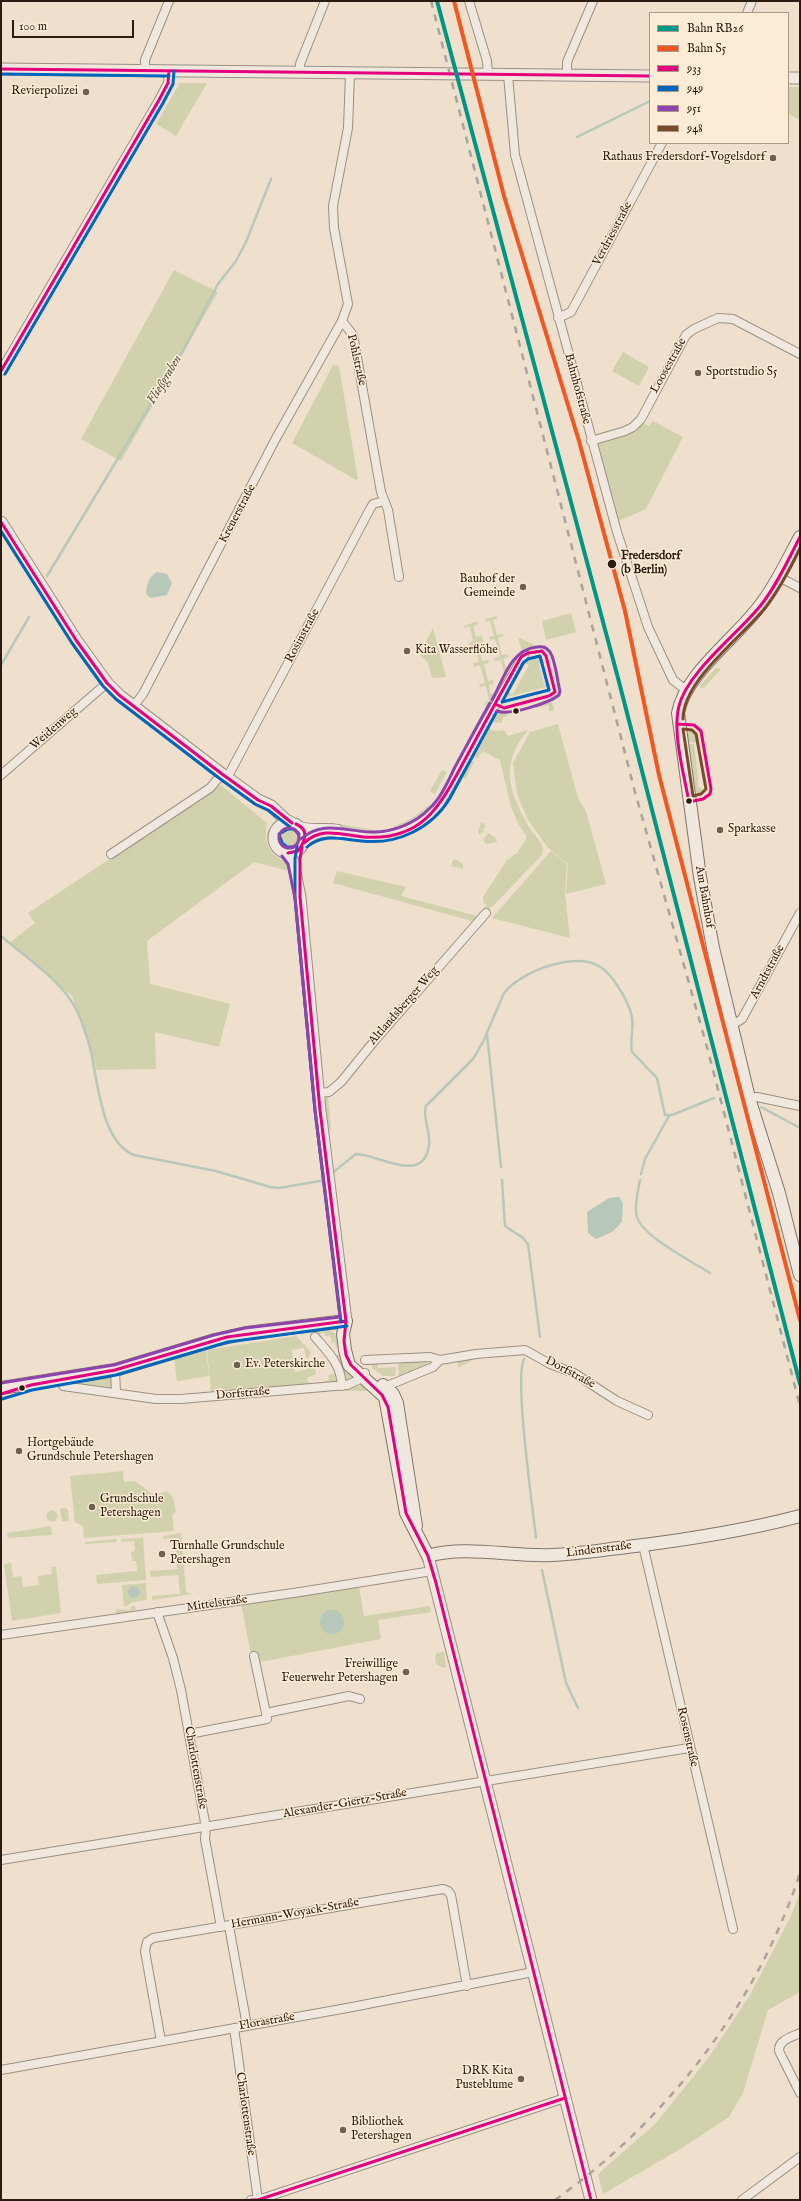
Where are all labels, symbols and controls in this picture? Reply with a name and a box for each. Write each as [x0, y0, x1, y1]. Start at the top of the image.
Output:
scale bar [14, 12, 136, 38]
legend [649, 12, 789, 144]
text: 100 m [19, 19, 47, 34]
text: Bahn RB26 [687, 21, 743, 36]
text: Bahn S5 [687, 41, 726, 56]
text: 933 [687, 61, 701, 76]
text: 949 [687, 81, 703, 96]
place label: Revierpolizei [11, 85, 78, 99]
marker: Revierpolizei [81, 87, 91, 97]
text: 951 [687, 101, 701, 116]
text: 948 [687, 121, 703, 136]
place label: Rathaus Fredersdorf-Vogelsdorf [602, 151, 765, 165]
marker: Rathaus Fredersdorf-Vogelsdorf [768, 153, 778, 163]
street label: Verdriesstraße [590, 200, 636, 268]
street label: Pohlstraße [343, 333, 369, 387]
street label: Loosestraße [648, 336, 690, 396]
street label: Bahnhofstraße [561, 352, 593, 426]
water label: Fließgraben [144, 353, 186, 407]
place label: Sportstudio S5 [706, 366, 777, 380]
marker: Sportstudio S5 [693, 368, 703, 378]
street label: Kreuerstraße [217, 482, 259, 546]
place label: Fredersdorf (b Berlin) [621, 550, 680, 578]
marker: Fredersdorf (b Berlin) [606, 558, 618, 570]
place label: Bauhof der Gemeinde [460, 573, 515, 601]
marker: Bauhof der Gemeinde [518, 582, 528, 592]
street label: Rosinstraße [283, 607, 323, 665]
place label: Kita Wasserflöhe [415, 644, 498, 658]
marker: Kita Wasserflöhe [402, 646, 412, 656]
street label: Weidenweg [28, 705, 80, 753]
unlabelled marker [511, 706, 521, 716]
unlabelled marker [684, 796, 694, 806]
place label: Sparkasse [728, 823, 776, 837]
marker: Sparkasse [715, 825, 725, 835]
street label: Am Bahnhof [691, 865, 717, 929]
street label: Arndtstraße [748, 943, 788, 1001]
street label: Altlandsberger Weg [366, 964, 442, 1048]
street label: Dorfstraße [543, 1354, 597, 1392]
place label: Ev. Peterskirche [245, 1358, 325, 1372]
marker: Ev. Peterskirche [232, 1360, 242, 1370]
unlabelled marker [17, 1383, 27, 1393]
street label: Dorfstraße [215, 1384, 271, 1404]
place label: Hortgebäude Grundschule Petershagen [27, 1437, 154, 1465]
marker: Hortgebäude Grundschule Petershagen [14, 1446, 24, 1456]
place label: Grundschule Petershagen [100, 1493, 164, 1521]
marker: Grundschule Petershagen [87, 1502, 97, 1512]
street label: Lindenstraße [565, 1539, 633, 1561]
place label: Turnhalle Grundschule Petershagen [170, 1540, 285, 1568]
marker: Turnhalle Grundschule Petershagen [157, 1549, 167, 1559]
street label: Mittelstraße [186, 1593, 248, 1615]
place label: Freiwillige Feuerwehr Petershagen [282, 1658, 398, 1686]
marker: Freiwillige Feuerwehr Petershagen [401, 1667, 411, 1677]
street label: Rosenstraße [673, 1706, 701, 1768]
street label: Charlottenstraße [181, 1725, 209, 1811]
street label: Alexander-Giertz-Straße [282, 1786, 408, 1822]
street label: Hermann-Woyack-Straße [230, 1896, 360, 1932]
street label: Florastraße [238, 2010, 296, 2034]
place label: DRK Kita Pusteblume [455, 2065, 513, 2093]
street label: Charlottenstraße [232, 2071, 258, 2157]
marker: DRK Kita Pusteblume [516, 2074, 526, 2084]
place label: Bibliothek Petershagen [351, 2116, 412, 2144]
marker: Bibliothek Petershagen [338, 2125, 348, 2135]

